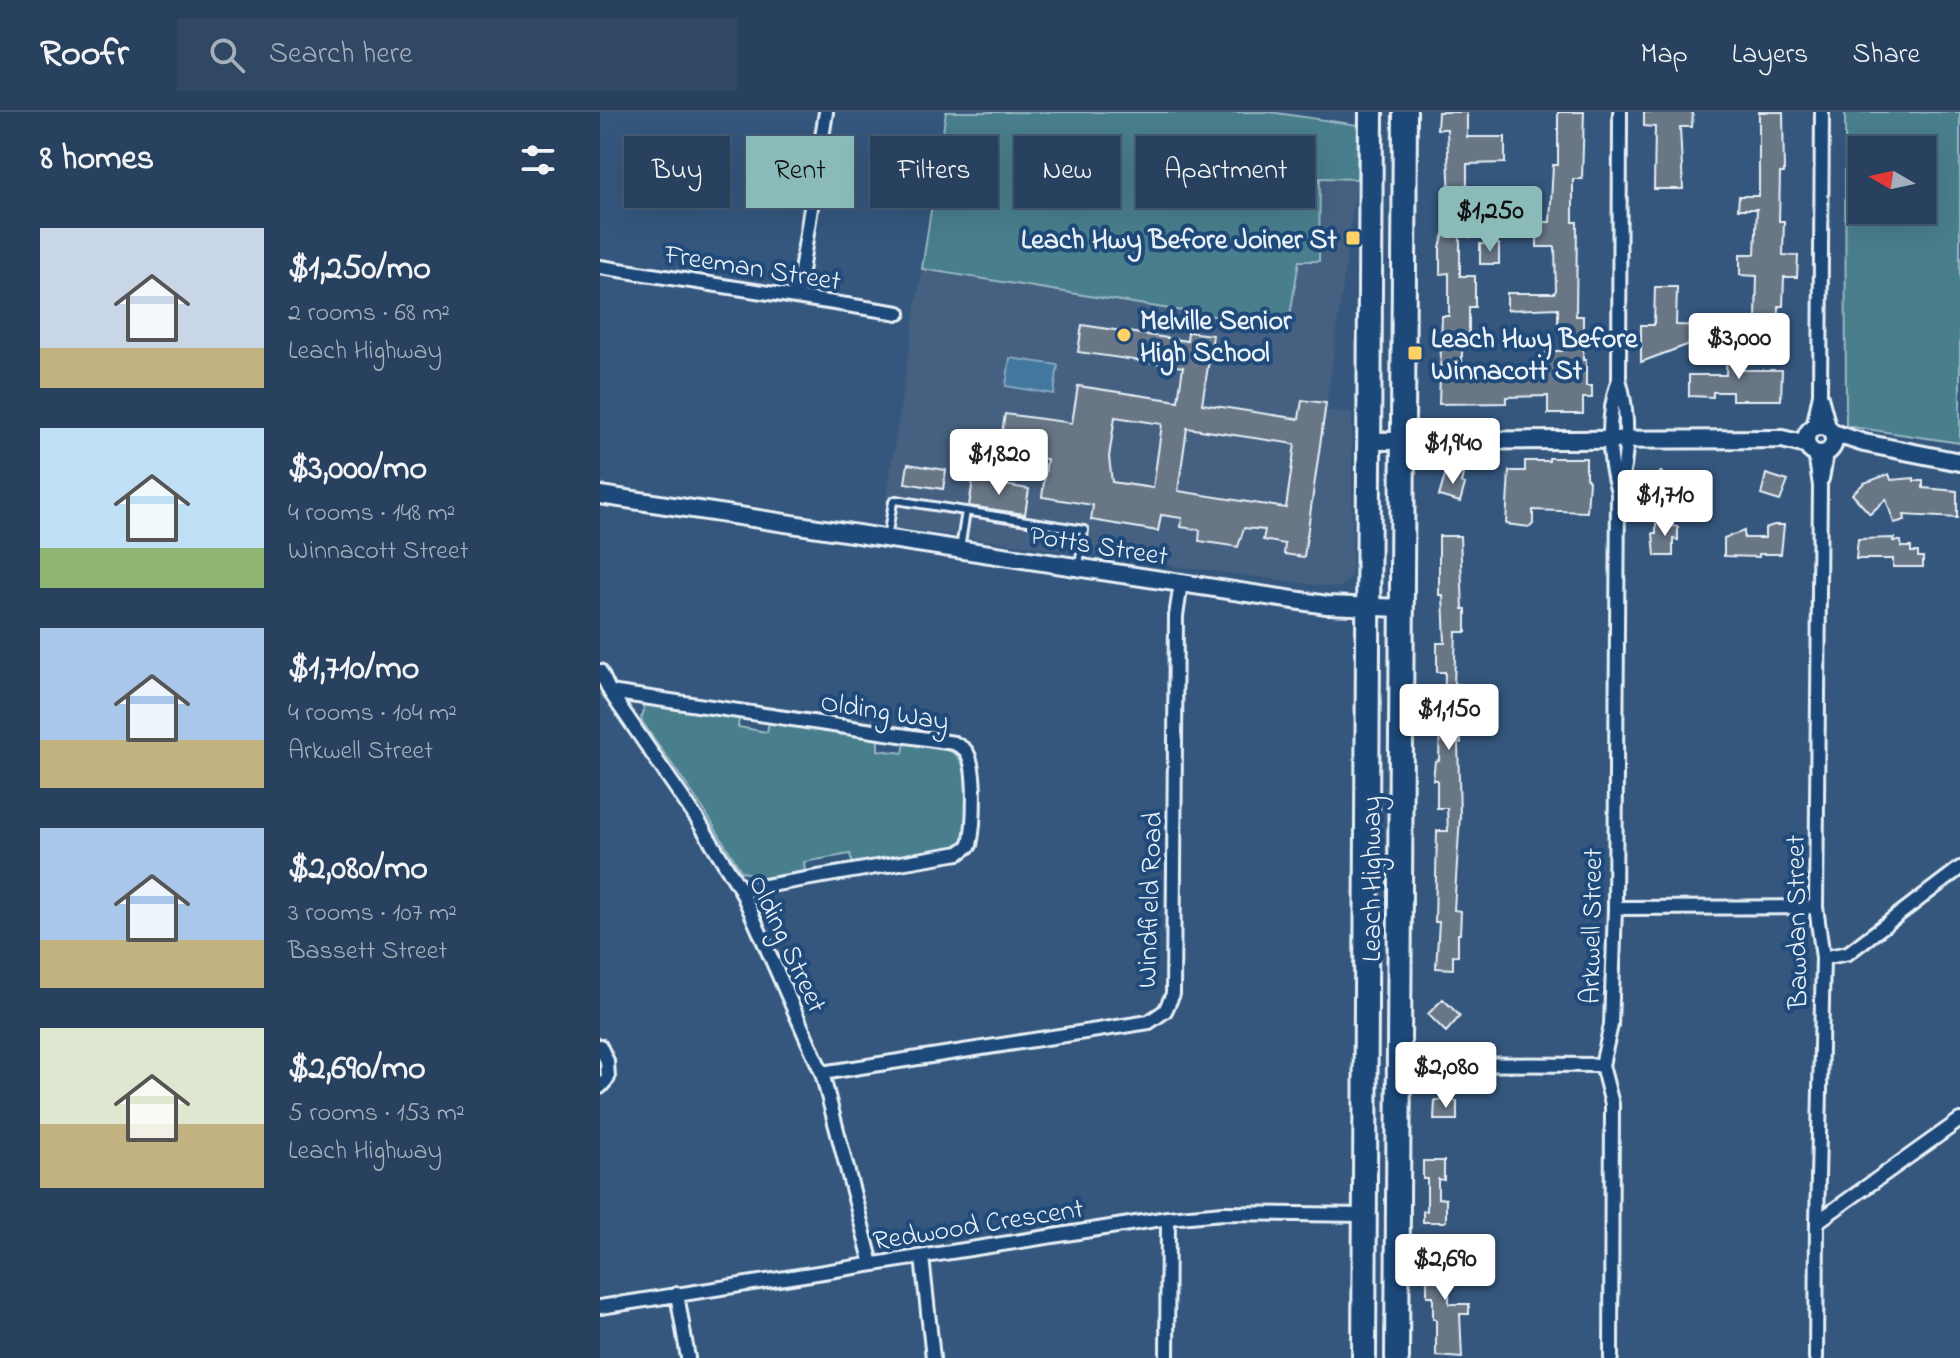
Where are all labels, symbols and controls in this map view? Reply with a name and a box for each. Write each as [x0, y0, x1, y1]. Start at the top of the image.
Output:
search box [177, 19, 737, 91]
text: Roofr [40, 27, 129, 83]
icon: search [205, 33, 249, 77]
text: Search here [269, 33, 413, 77]
text: Map [1640, 35, 1688, 76]
text: Layers [1732, 35, 1808, 76]
text: Share [1852, 35, 1920, 76]
text: 8 homes [40, 135, 154, 185]
chip: Buy [624, 136, 730, 208]
chip: Rent [746, 136, 854, 208]
chip: Filters [870, 136, 998, 208]
chip: New [1014, 136, 1120, 208]
chip: Apartment [1136, 136, 1315, 208]
north arrow [1848, 136, 1936, 224]
map controls [1848, 136, 1936, 224]
icon: filters [516, 138, 560, 182]
pin: $1,250 [1425, 186, 1555, 254]
text: $1,250 [1456, 193, 1524, 231]
place label: Leach Hwy Before Joiner St [1021, 221, 1338, 262]
marker: Leach Hwy Before Joiner St [1344, 229, 1362, 247]
street label: Freeman Street [660, 235, 844, 304]
text: $1,250/mo [288, 245, 431, 295]
icon: home [104, 260, 200, 356]
text: 2 rooms · 68 m² [288, 295, 450, 333]
place label: Melville Senior High School [1140, 302, 1293, 376]
pin: $3,000 [1674, 313, 1804, 381]
place label: Leach Hwy Before Winnacott St [1431, 320, 1639, 393]
text: $3,000 [1707, 320, 1771, 358]
marker: Melville Senior High School [1115, 326, 1133, 344]
text: Leach Highway [288, 333, 442, 371]
marker: Leach Hwy Before Winnacott St [1406, 344, 1424, 362]
pin: $1,940 [1388, 418, 1518, 486]
text: $1,940 [1424, 425, 1482, 463]
pin: $1,820 [934, 429, 1064, 497]
text: $1,820 [968, 436, 1030, 474]
text: $3,000/mo [288, 445, 427, 495]
icon: home [104, 460, 200, 556]
pin: $1,710 [1600, 470, 1730, 538]
text: $1,710 [1636, 477, 1694, 515]
text: 4 rooms · 148 m² [288, 495, 455, 533]
street label: Potts Street [1026, 516, 1171, 579]
text: Winnacott Street [288, 533, 468, 571]
text: $1,710/mo [288, 645, 419, 695]
icon: home [104, 660, 200, 756]
street label: Olding Way [817, 683, 952, 744]
pin: $1,150 [1384, 684, 1514, 752]
text: $1,150 [1418, 691, 1480, 729]
text: 4 rooms · 104 m² [288, 695, 457, 733]
text: Arkwell Street [288, 733, 433, 771]
street label: Leach Highway [1353, 796, 1394, 962]
street label: Windfield Road [1128, 811, 1175, 989]
street label: Bawdan Street [1776, 834, 1821, 1010]
text: $2,080/mo [288, 845, 428, 895]
street label: Arkwell Street [1572, 848, 1615, 1004]
icon: home [104, 860, 200, 956]
street label: Olding Street [736, 869, 836, 1020]
text: 3 rooms · 107 m² [288, 895, 457, 933]
text: Bassett Street [288, 933, 447, 971]
pin: $2,080 [1381, 1042, 1511, 1110]
text: $2,690/mo [288, 1045, 426, 1095]
text: $2,080 [1413, 1049, 1479, 1087]
icon: home [104, 1060, 200, 1156]
text: 5 rooms · 153 m² [288, 1095, 465, 1133]
text: Leach Highway [288, 1133, 442, 1171]
street label: Redwood Crescent [870, 1190, 1087, 1263]
pin: $2,690 [1380, 1234, 1510, 1302]
text: $2,690 [1413, 1241, 1477, 1279]

